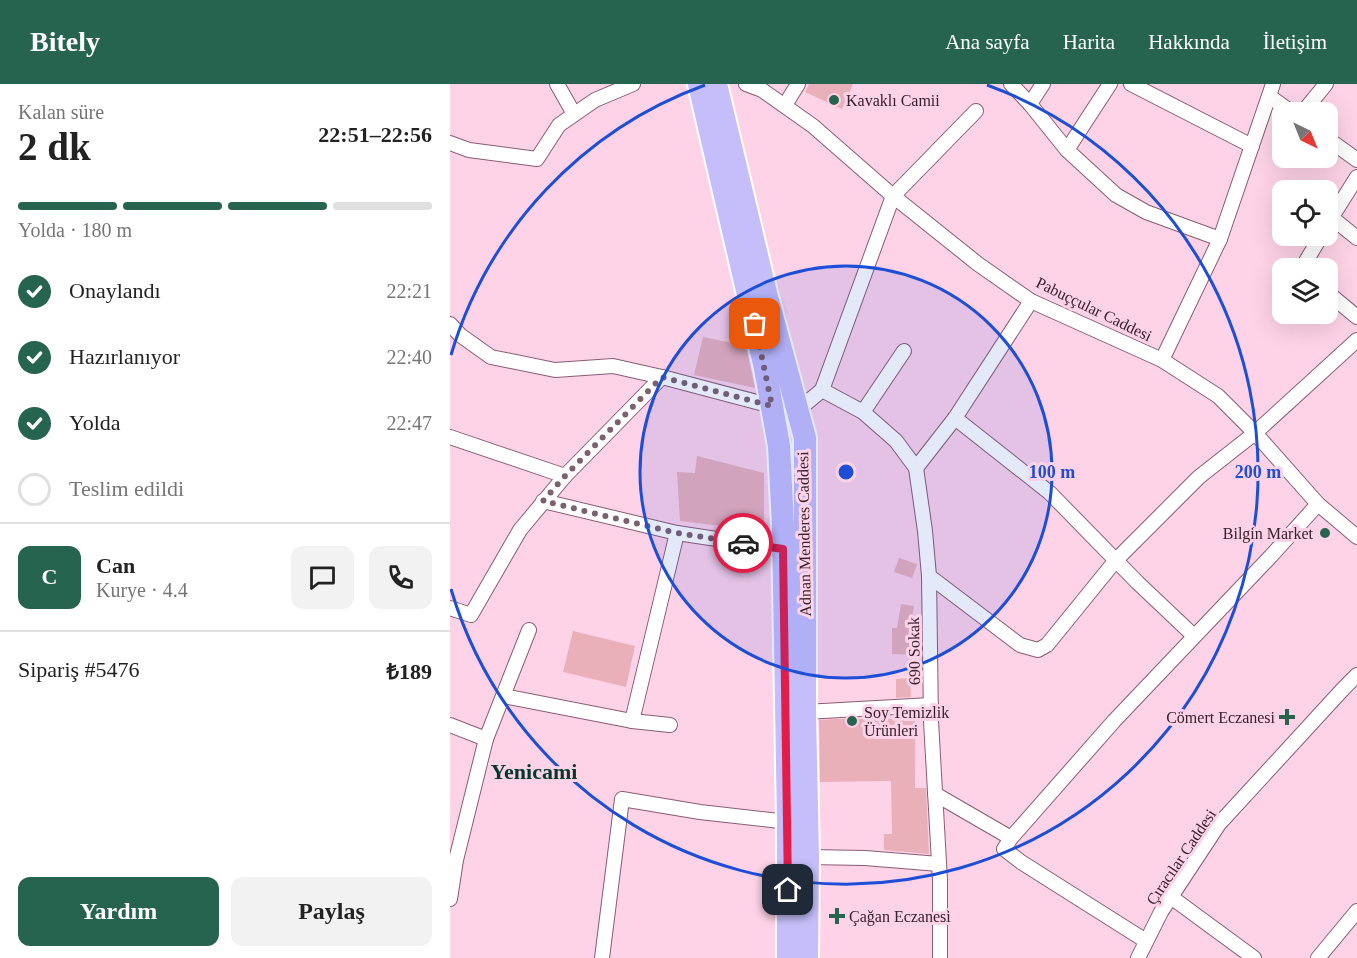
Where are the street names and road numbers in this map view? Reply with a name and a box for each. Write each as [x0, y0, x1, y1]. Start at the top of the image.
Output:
street label: Pabuççular Caddesi [1033, 274, 1155, 346]
street label: Adnan Menderes Caddesi [794, 451, 814, 617]
street label: 690 Sokak [905, 617, 923, 685]
street label: Çıracılar Caddesi [1143, 806, 1220, 909]

